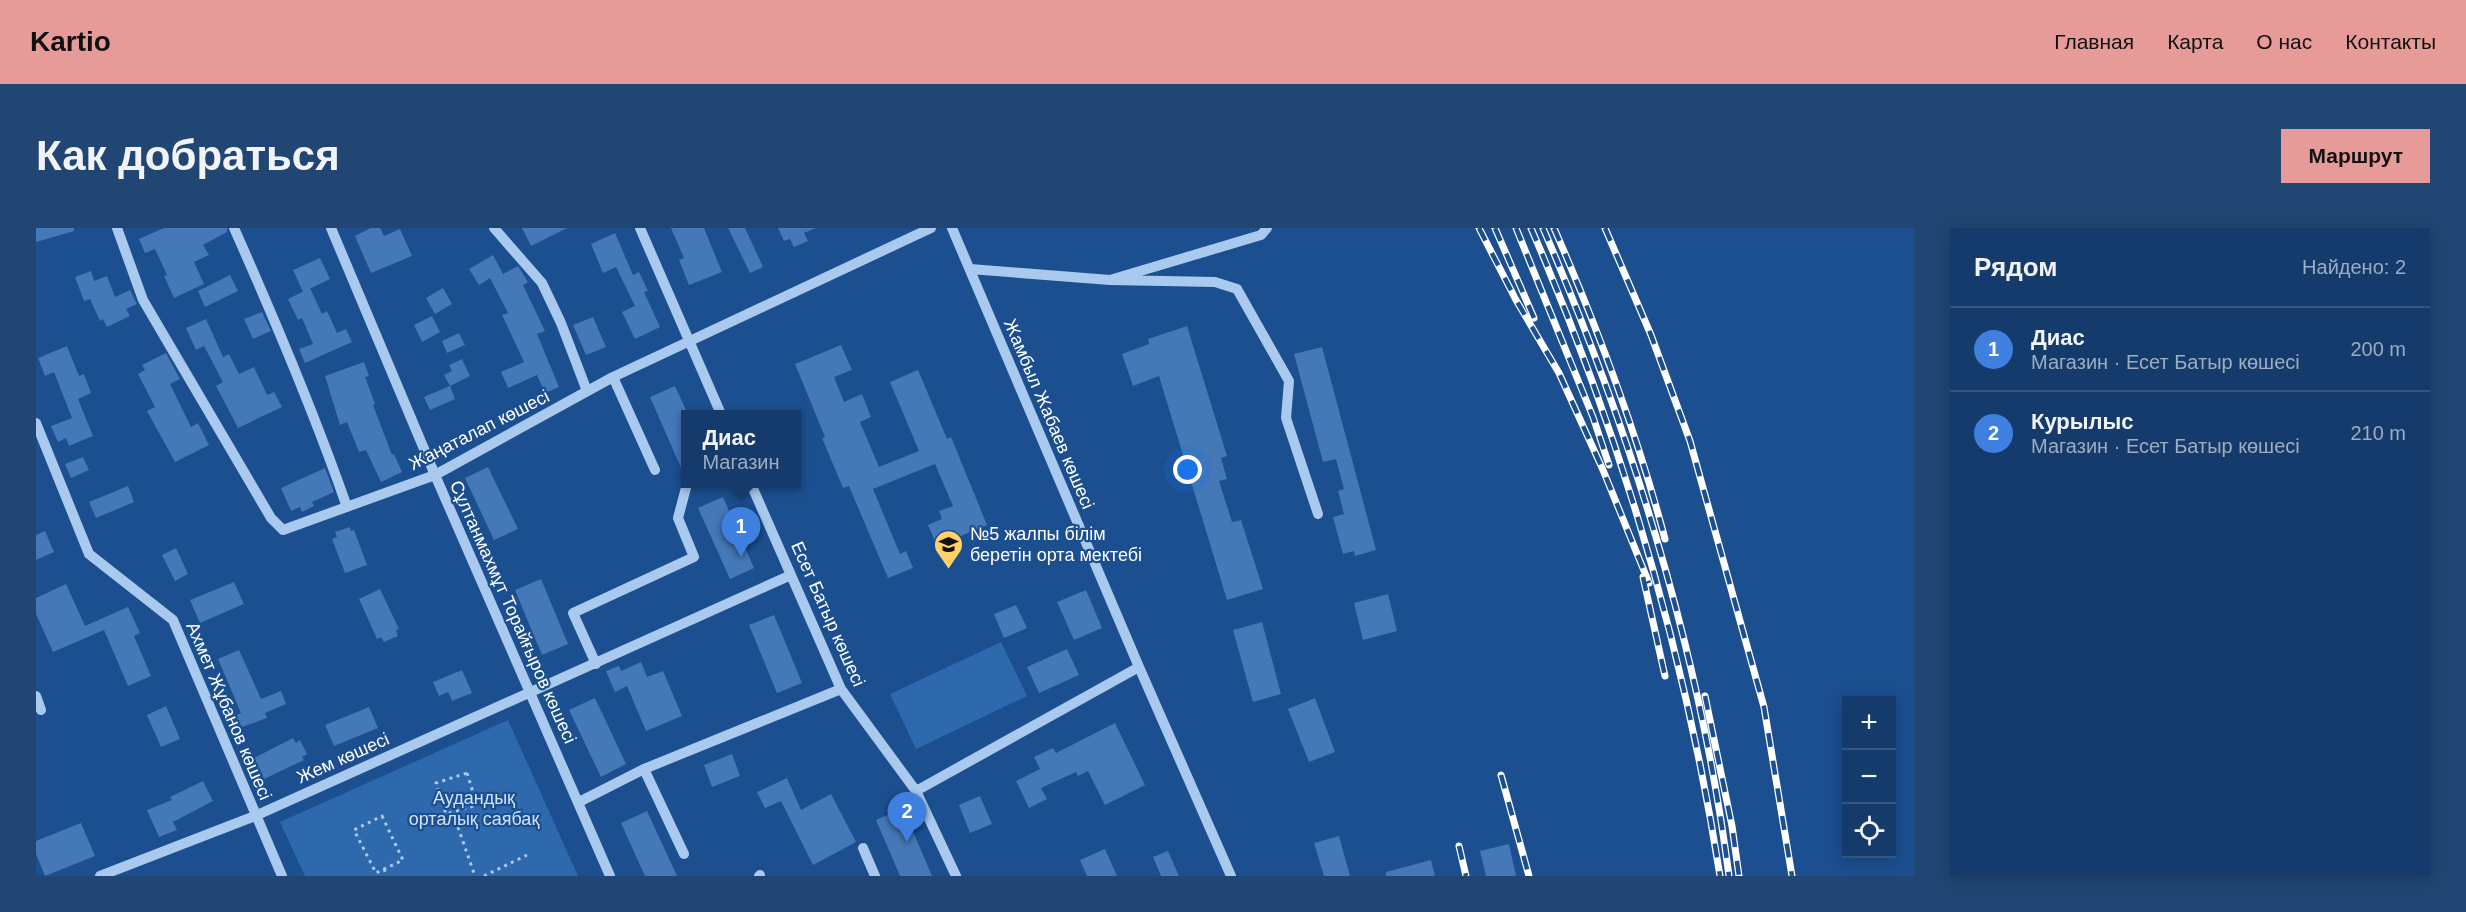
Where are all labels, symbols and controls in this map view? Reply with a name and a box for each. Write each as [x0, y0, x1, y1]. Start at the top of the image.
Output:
text: Kartio [30, 26, 111, 57]
text: Главная [2054, 30, 2134, 53]
text: Карта [2167, 30, 2223, 53]
text: О нас [2256, 30, 2312, 53]
text: Контакты [2345, 30, 2436, 53]
button: Маршрут [2281, 129, 2430, 183]
text: Как добраться [36, 132, 340, 179]
text: Рядом [1974, 252, 2057, 282]
text: Найдено: 2 [2302, 256, 2406, 278]
street label: Жамбыл Жабаев көшесі [1000, 316, 1098, 512]
text: Диас [2031, 325, 2085, 350]
text: 1 [1988, 338, 1999, 360]
text: 200 m [2350, 338, 2406, 360]
text: Магазин · Есет Батыр көшесі [2031, 351, 2300, 373]
street label: Жаңаталап көшесі [405, 386, 553, 474]
text: Курылыс [2031, 409, 2134, 434]
popup [681, 410, 801, 488]
text: 2 [1988, 422, 1999, 444]
text: 210 m [2350, 422, 2406, 444]
text: Диас [702, 425, 756, 450]
text: Магазин · Есет Батыр көшесі [2031, 435, 2300, 457]
text: Магазин [702, 451, 780, 473]
your location [1173, 455, 1202, 484]
street label: Сұлтанмахмұт Торайғыров көшесі [446, 477, 580, 747]
pin: 1 [722, 508, 760, 557]
place label: №5 жалпы білім беретін орта мектебі [970, 524, 1142, 565]
school or university icon: №5 жалпы білім беретін орта мектебі [933, 528, 965, 570]
street label: Есет Батыр көшесі [787, 538, 869, 690]
street label: Ахмет Жұбанов көшесі [182, 619, 276, 803]
map controls [1842, 696, 1896, 858]
button: + [1842, 696, 1896, 750]
street label: Жем көшесі [294, 729, 392, 787]
button: − [1842, 750, 1896, 804]
park label: Аудандық орталық саябақ [409, 788, 539, 829]
pin: 2 [888, 792, 926, 842]
button: locate [1842, 804, 1896, 858]

